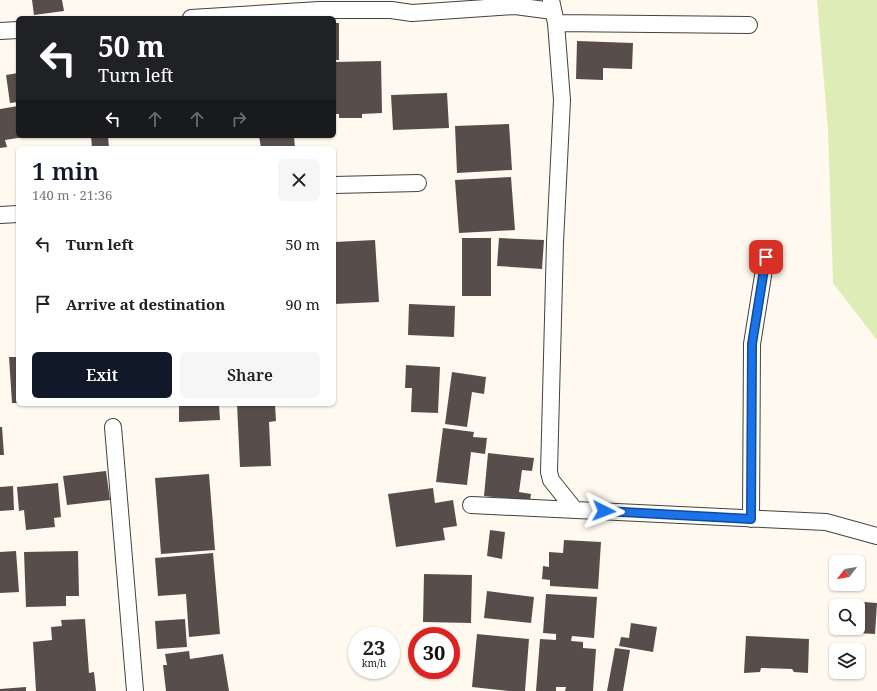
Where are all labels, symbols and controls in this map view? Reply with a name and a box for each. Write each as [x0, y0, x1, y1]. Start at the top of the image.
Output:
text: 50 m [98, 27, 165, 65]
icon: left [32, 32, 84, 84]
text: Turn left [98, 63, 173, 87]
icon: left [102, 108, 124, 130]
icon: ahead [144, 108, 166, 130]
icon: ahead [186, 108, 208, 130]
icon: right [228, 108, 250, 130]
text: 1 min [32, 154, 99, 187]
button: close [278, 159, 320, 201]
text: 140 m · 21:36 [32, 186, 112, 204]
icon: left [32, 233, 54, 255]
text: Turn left [66, 234, 134, 254]
text: 50 m [285, 234, 320, 254]
pin [749, 240, 783, 274]
icon: arrive [755, 246, 777, 268]
icon: arrive [32, 293, 54, 315]
text: Arrive at destination [66, 294, 225, 314]
text: 90 m [285, 294, 320, 314]
button: Exit [32, 352, 172, 398]
button: Share [180, 352, 320, 398]
position arrow [583, 490, 625, 532]
north arrow [829, 555, 865, 591]
map controls [829, 555, 865, 679]
button: search [829, 599, 865, 635]
speed limit sign: 30 [408, 627, 460, 679]
text: 23 [363, 634, 385, 661]
button: layers [829, 643, 865, 679]
text: km/h [362, 656, 386, 670]

